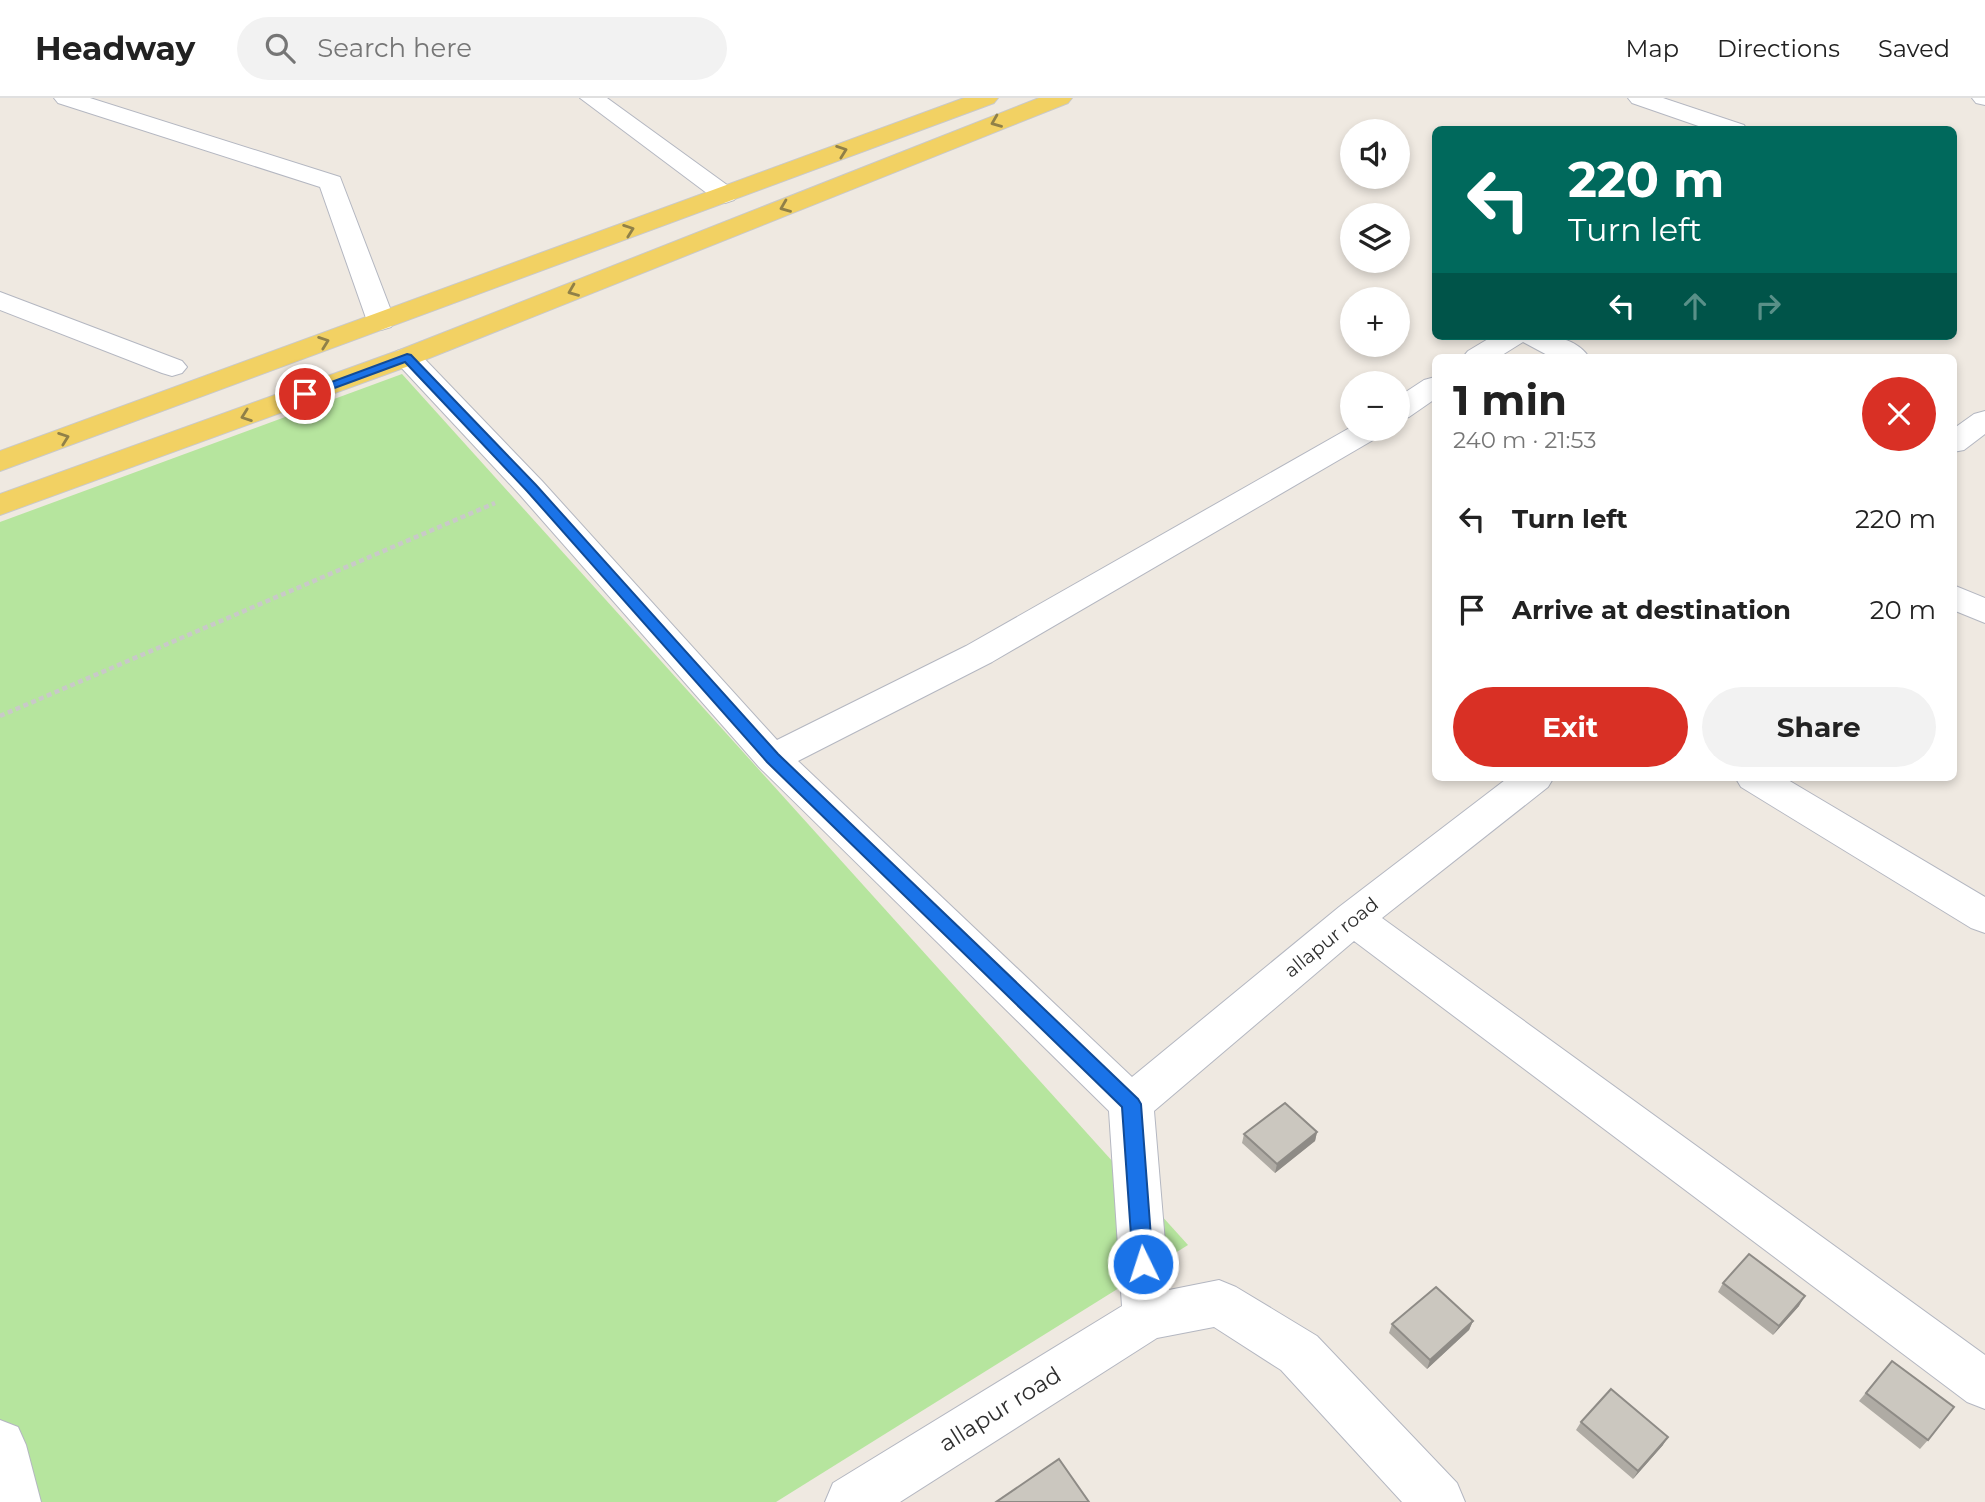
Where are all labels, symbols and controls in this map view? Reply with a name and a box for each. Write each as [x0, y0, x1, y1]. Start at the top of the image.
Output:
search box [237, 17, 727, 80]
text: Headway [35, 28, 195, 68]
icon: search [261, 29, 299, 67]
text: Search here [317, 32, 472, 64]
text: Map [1626, 34, 1679, 63]
text: Directions [1717, 34, 1840, 63]
text: Saved [1878, 34, 1950, 63]
one-way arrow [991, 114, 1003, 128]
map controls [1340, 119, 1410, 441]
button: sound [1340, 119, 1410, 189]
one-way arrow [836, 146, 848, 160]
text: 220 m [1568, 150, 1724, 209]
icon: left [1453, 154, 1544, 245]
one-way arrow [779, 198, 791, 212]
button: layers [1340, 203, 1410, 273]
text: Turn left [1568, 210, 1702, 249]
one-way arrow [623, 224, 635, 238]
one-way arrow [568, 283, 580, 297]
button: + [1340, 287, 1410, 357]
icon: left [1603, 287, 1641, 325]
icon: ahead [1676, 287, 1714, 325]
icon: right [1749, 287, 1787, 325]
one-way arrow [317, 337, 329, 351]
pin [275, 364, 335, 424]
button: − [1340, 371, 1410, 441]
text: 1 min [1453, 374, 1567, 426]
icon: arrive [286, 375, 324, 413]
button: close [1862, 377, 1936, 451]
one-way arrow [241, 408, 253, 422]
text: 240 m · 21:53 [1453, 426, 1596, 454]
one-way arrow [58, 432, 70, 446]
icon: left [1453, 500, 1491, 538]
text: Turn left [1512, 503, 1628, 535]
text: 220 m [1855, 503, 1936, 535]
icon: arrive [1453, 591, 1491, 629]
text: Arrive at destination [1512, 594, 1791, 626]
text: 20 m [1870, 594, 1936, 626]
button: Exit [1453, 687, 1688, 767]
button: Share [1702, 687, 1936, 767]
street label: allapur road [1280, 893, 1383, 982]
position arrow [1106, 1227, 1180, 1301]
street label: allapur road [934, 1360, 1066, 1458]

